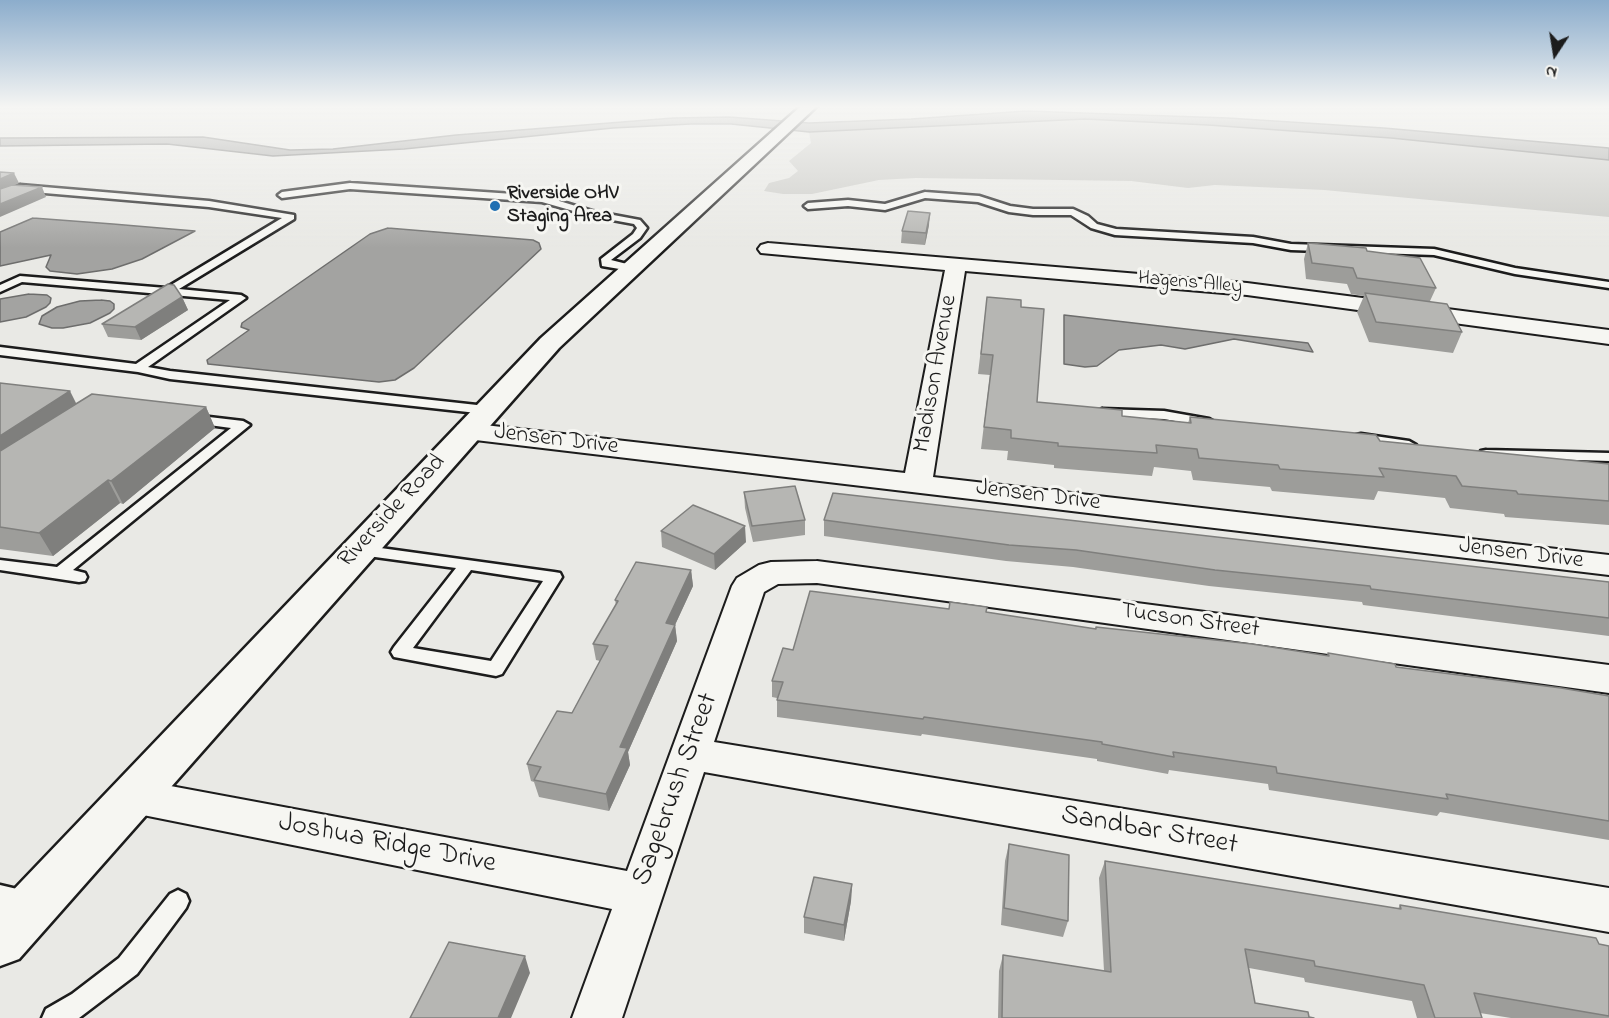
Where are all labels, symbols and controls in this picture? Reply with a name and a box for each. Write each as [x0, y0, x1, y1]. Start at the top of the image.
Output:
north arrow [1525, 24, 1585, 84]
text: N [1543, 59, 1559, 84]
place label: Riverside OHV Staging Area [507, 183, 618, 230]
marker: Riverside OHV Staging Area [488, 199, 502, 213]
street label: Hagens Alley [1137, 267, 1243, 301]
street label: Madison Avenue [909, 293, 965, 455]
street label: Jensen Drive [492, 419, 620, 463]
street label: Riverside Road [333, 449, 453, 575]
street label: Jensen Drive [974, 475, 1102, 519]
street label: Jensen Drive [1457, 533, 1585, 577]
street label: Tucson Street [1119, 598, 1261, 646]
street label: Sagebrush Street [627, 689, 727, 891]
street label: Sandbar Street [1058, 800, 1240, 864]
street label: Joshua Ridge Drive [275, 807, 499, 883]

